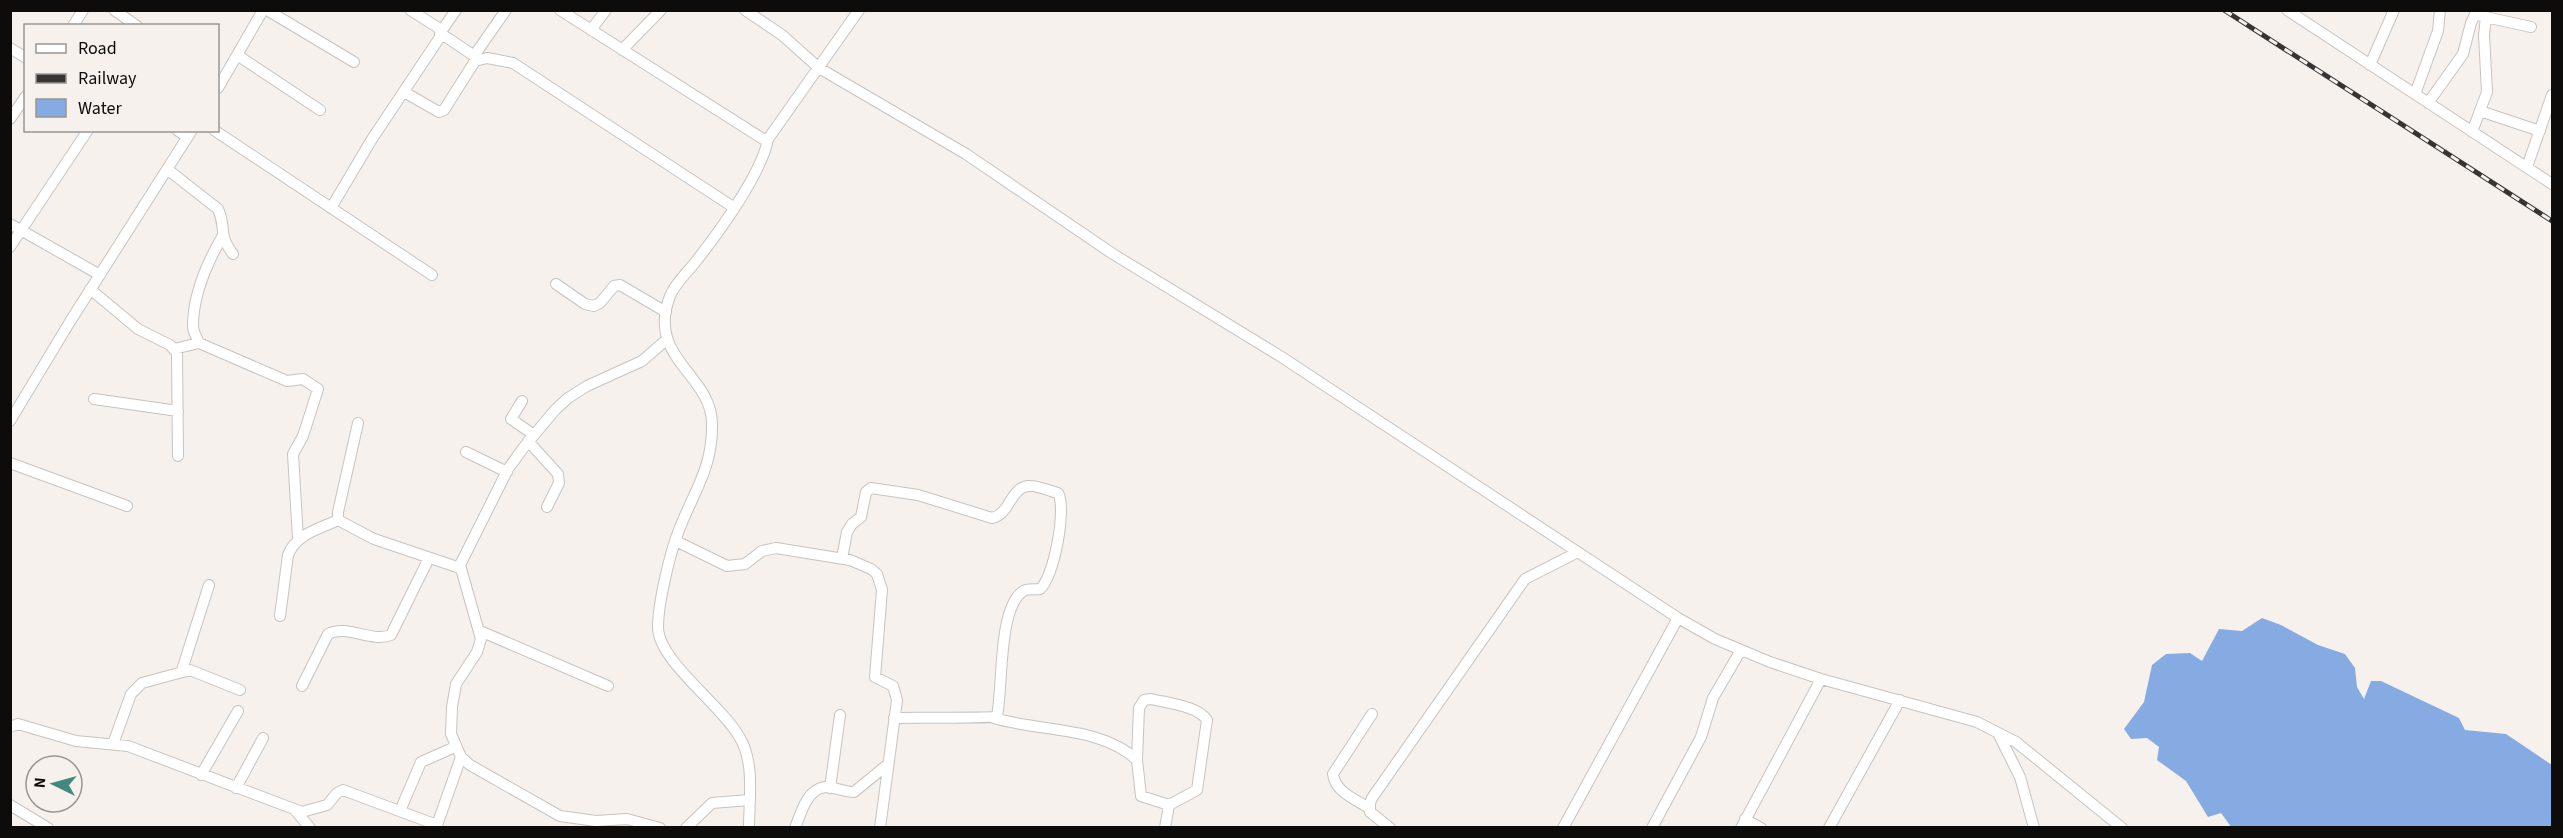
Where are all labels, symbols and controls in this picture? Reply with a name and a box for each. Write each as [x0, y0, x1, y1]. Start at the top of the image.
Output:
legend [24, 24, 219, 132]
text: Road [78, 36, 117, 61]
text: Railway [78, 66, 137, 91]
text: Water [78, 96, 122, 121]
north arrow [24, 754, 84, 814]
text: N [29, 777, 51, 789]

